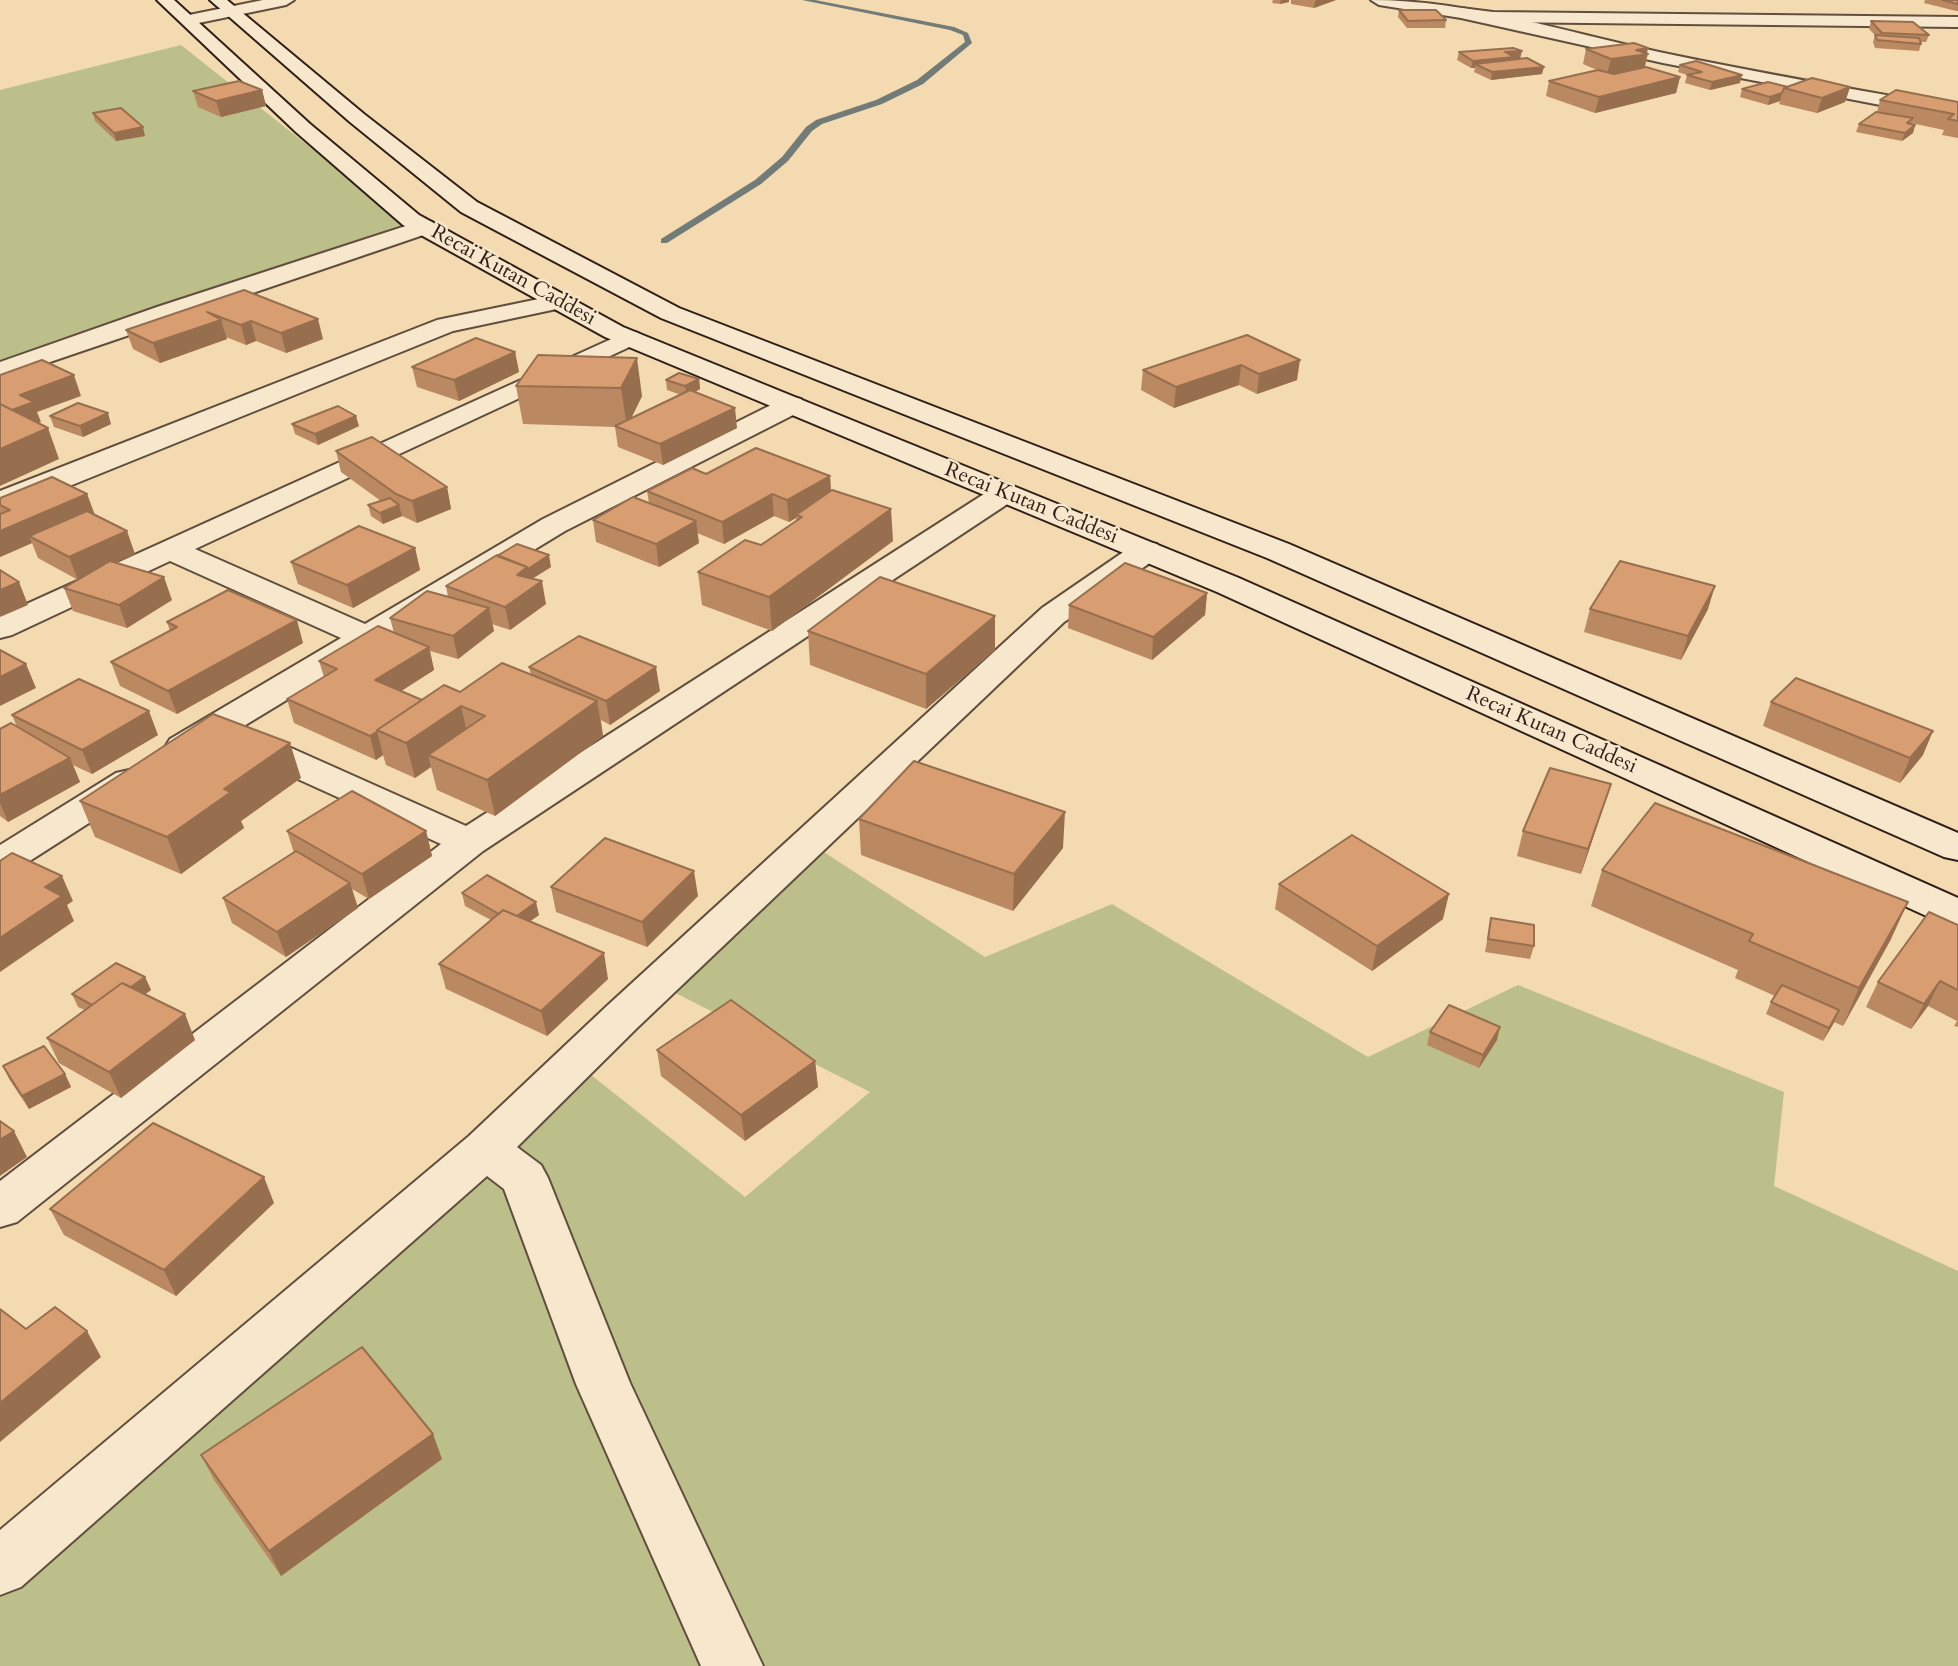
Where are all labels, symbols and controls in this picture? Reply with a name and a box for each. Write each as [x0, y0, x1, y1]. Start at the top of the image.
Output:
street label: Recai Kutan Caddesi [426, 220, 600, 332]
street label: Recai Kutan Caddesi [941, 458, 1121, 550]
street label: Recai Kutan Caddesi [1462, 682, 1640, 780]

